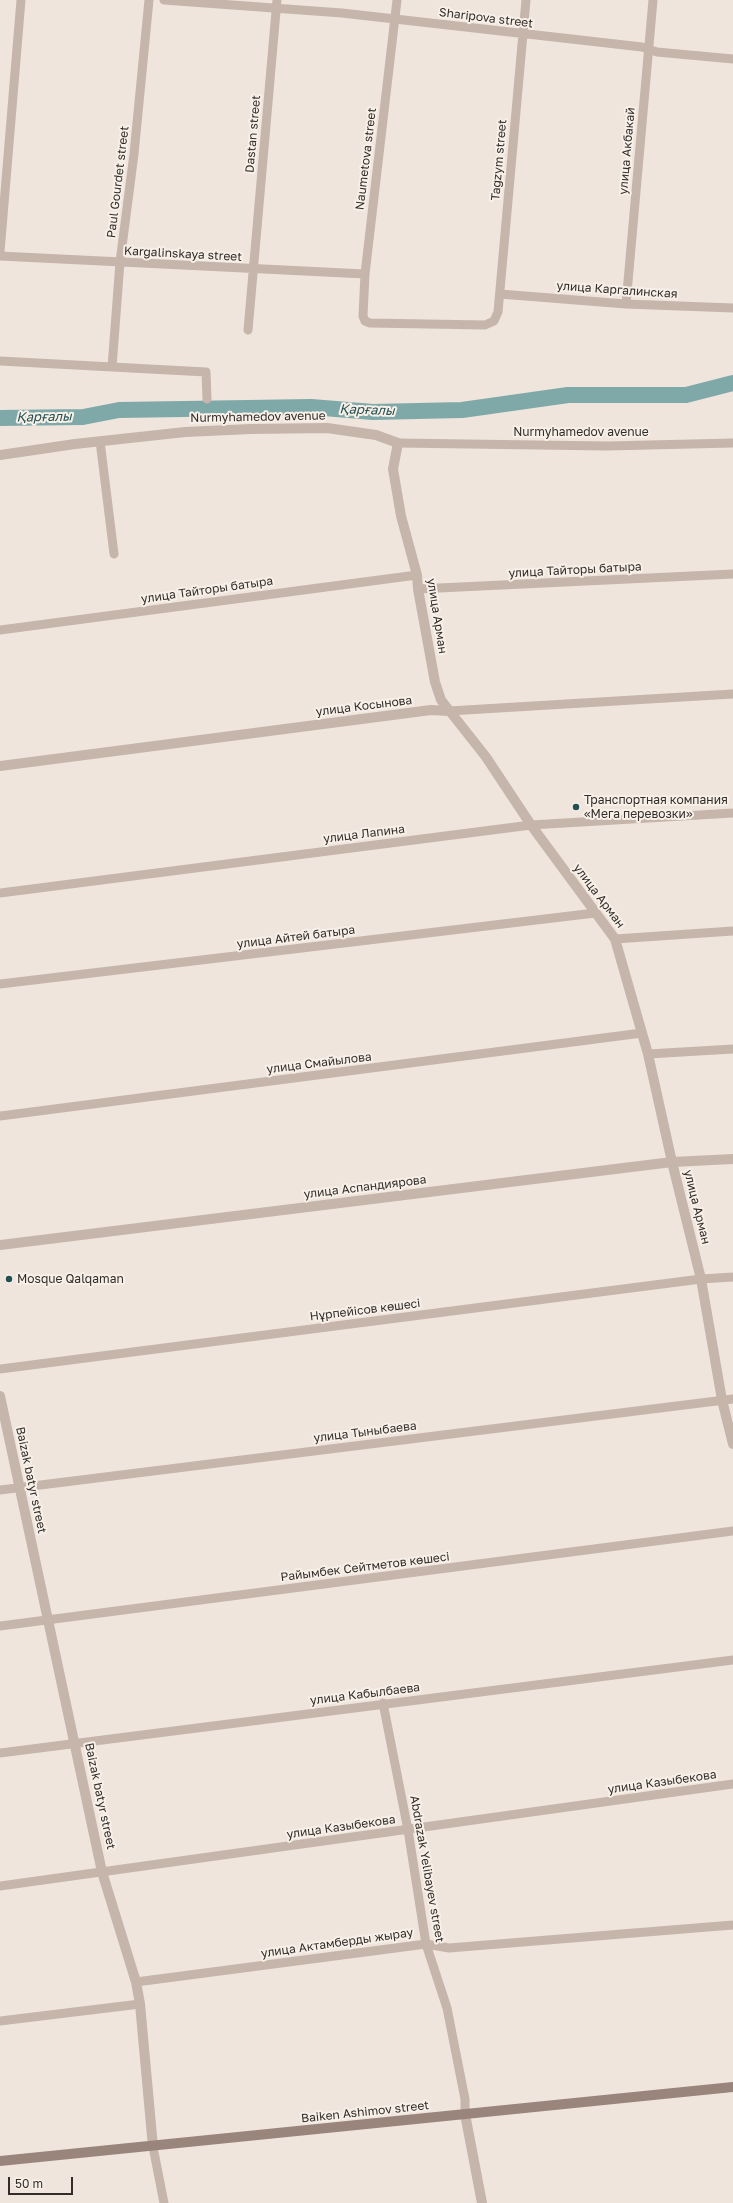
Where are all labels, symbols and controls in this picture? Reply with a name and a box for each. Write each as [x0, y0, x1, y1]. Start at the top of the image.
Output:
street label: Sharipova street [438, 5, 534, 31]
street label: Dastan street [242, 95, 264, 173]
street label: Naumetova street [353, 107, 379, 211]
street label: улица Акбакай [616, 107, 638, 195]
street label: Tagzym street [488, 119, 510, 201]
street label: Paul Gourdet street [104, 125, 132, 239]
street label: Kargalinskaya street [124, 244, 242, 264]
street label: улица Каргалинская [556, 279, 678, 301]
water label: Қарғалы [339, 401, 395, 419]
water label: Қарғалы [16, 409, 72, 425]
street label: Nurmyhamedov avenue [190, 409, 326, 425]
street label: Nurmyhamedov avenue [513, 425, 649, 439]
street label: улица Тайторы батыра [508, 559, 642, 581]
street label: улица Тайторы батыра [140, 574, 274, 606]
street label: улица Арман [424, 577, 450, 655]
street label: улица Косынова [315, 693, 413, 719]
place label: Транспортная компания «Мега перевозки» [584, 793, 728, 821]
marker: Транспортная компания «Мега перевозки» [571, 802, 581, 812]
street label: улица Лапина [322, 822, 406, 846]
street label: улица Арман [570, 861, 628, 931]
street label: улица Айтей батыра [236, 923, 356, 951]
street label: улица Смайылова [266, 1049, 372, 1077]
street label: улица Арман [681, 1168, 713, 1246]
street label: улица Аспандиярова [303, 1172, 427, 1202]
place label: Mosque Qalqaman [17, 1272, 124, 1286]
marker: Mosque Qalqaman [4, 1274, 14, 1284]
street label: Нұрпейісов көшесі [309, 1296, 421, 1324]
street label: улица Тыныбаева [313, 1419, 417, 1445]
street label: Baizak batyr street [13, 1425, 49, 1535]
street label: Райымбек Сейтметов көшесі [280, 1549, 450, 1585]
street label: улица Кабылбаева [309, 1680, 421, 1708]
street label: Baizak batyr street [82, 1741, 118, 1851]
street label: улица Казыбекова [607, 1767, 717, 1797]
street label: Abdrazak Yelibayev street [407, 1794, 447, 1944]
street label: улица Казыбекова [286, 1812, 396, 1842]
street label: улица Актамберды жырау [260, 1925, 414, 1961]
street label: Baiken Ashimov street [300, 2098, 430, 2126]
scale bar [10, 2169, 75, 2195]
text: 50 m [15, 2176, 43, 2191]

